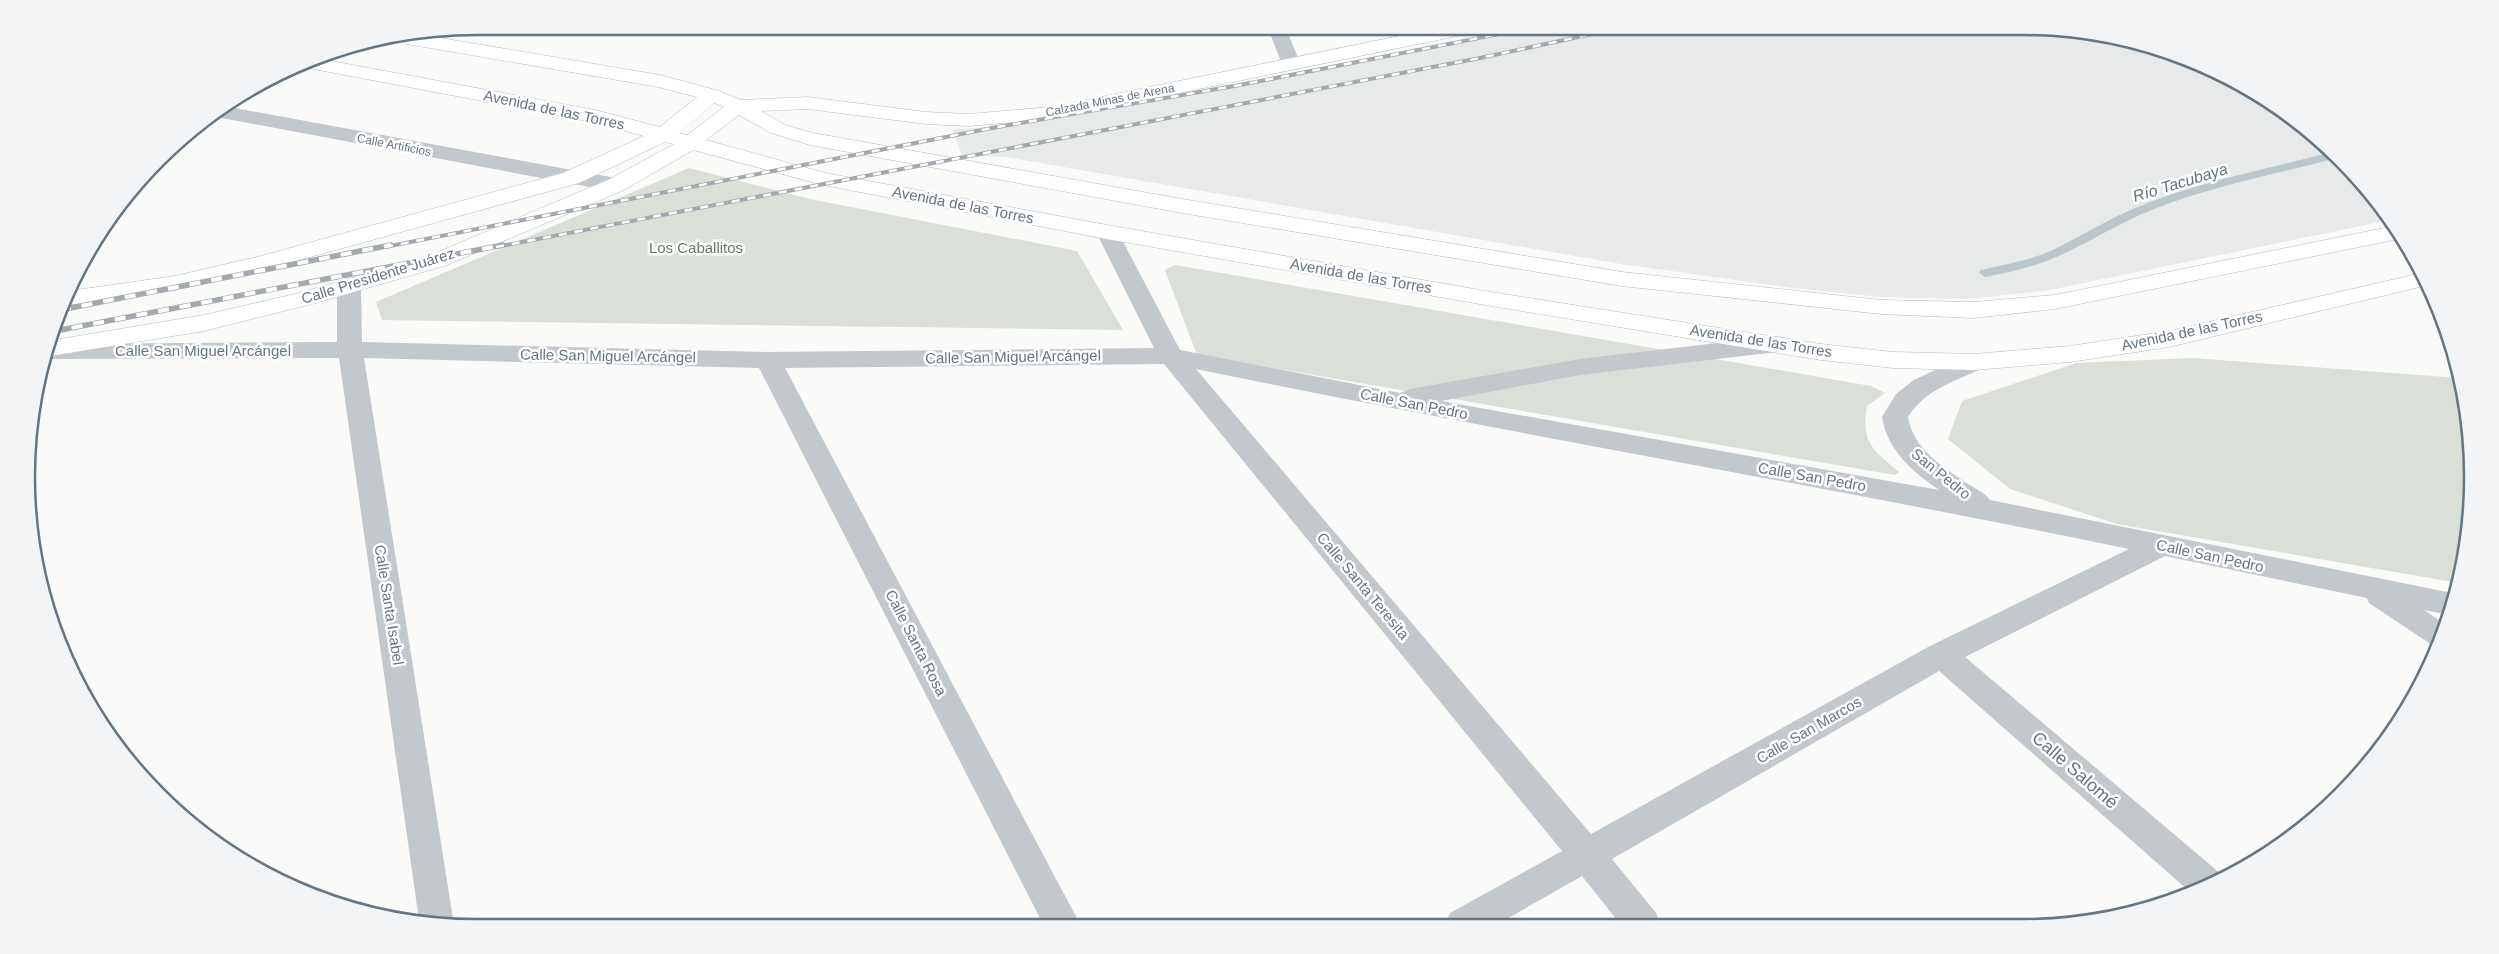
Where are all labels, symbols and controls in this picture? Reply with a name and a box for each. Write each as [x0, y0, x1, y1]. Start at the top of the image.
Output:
street label: Calzada Minas de Arena [1044, 81, 1176, 119]
street label: Avenida de las Torres [482, 86, 626, 133]
street label: Calle Artificios [356, 131, 432, 159]
water label: Río Tacubaya [2131, 160, 2230, 205]
street label: Avenida de las Torres [891, 182, 1035, 227]
park label: Los Caballitos [649, 239, 743, 256]
street label: Calle Presidente Juárez [299, 244, 456, 307]
street label: Avenida de las Torres [1289, 255, 1433, 296]
street label: Avenida de las Torres [2120, 307, 2264, 354]
street label: Avenida de las Torres [1689, 321, 1833, 360]
street label: Calle San Miguel Arcángel [115, 342, 291, 359]
street label: Calle San Miguel Arcángel [520, 345, 696, 366]
street label: Calle San Miguel Arcángel [925, 346, 1101, 367]
street label: Calle San Pedro [1359, 385, 1469, 422]
street label: San Pedro [1908, 445, 1974, 503]
street label: Calle San Pedro [1757, 459, 1867, 494]
street label: Calle Santa Teresita [1314, 529, 1413, 643]
street label: Calle San Pedro [2155, 536, 2265, 575]
street label: Calle Santa Isabel [372, 543, 407, 666]
street label: Calle Santa Rosa [882, 587, 951, 699]
street label: Calle San Marcos [1753, 693, 1864, 767]
street label: Calle Salomé [2028, 727, 2122, 813]

